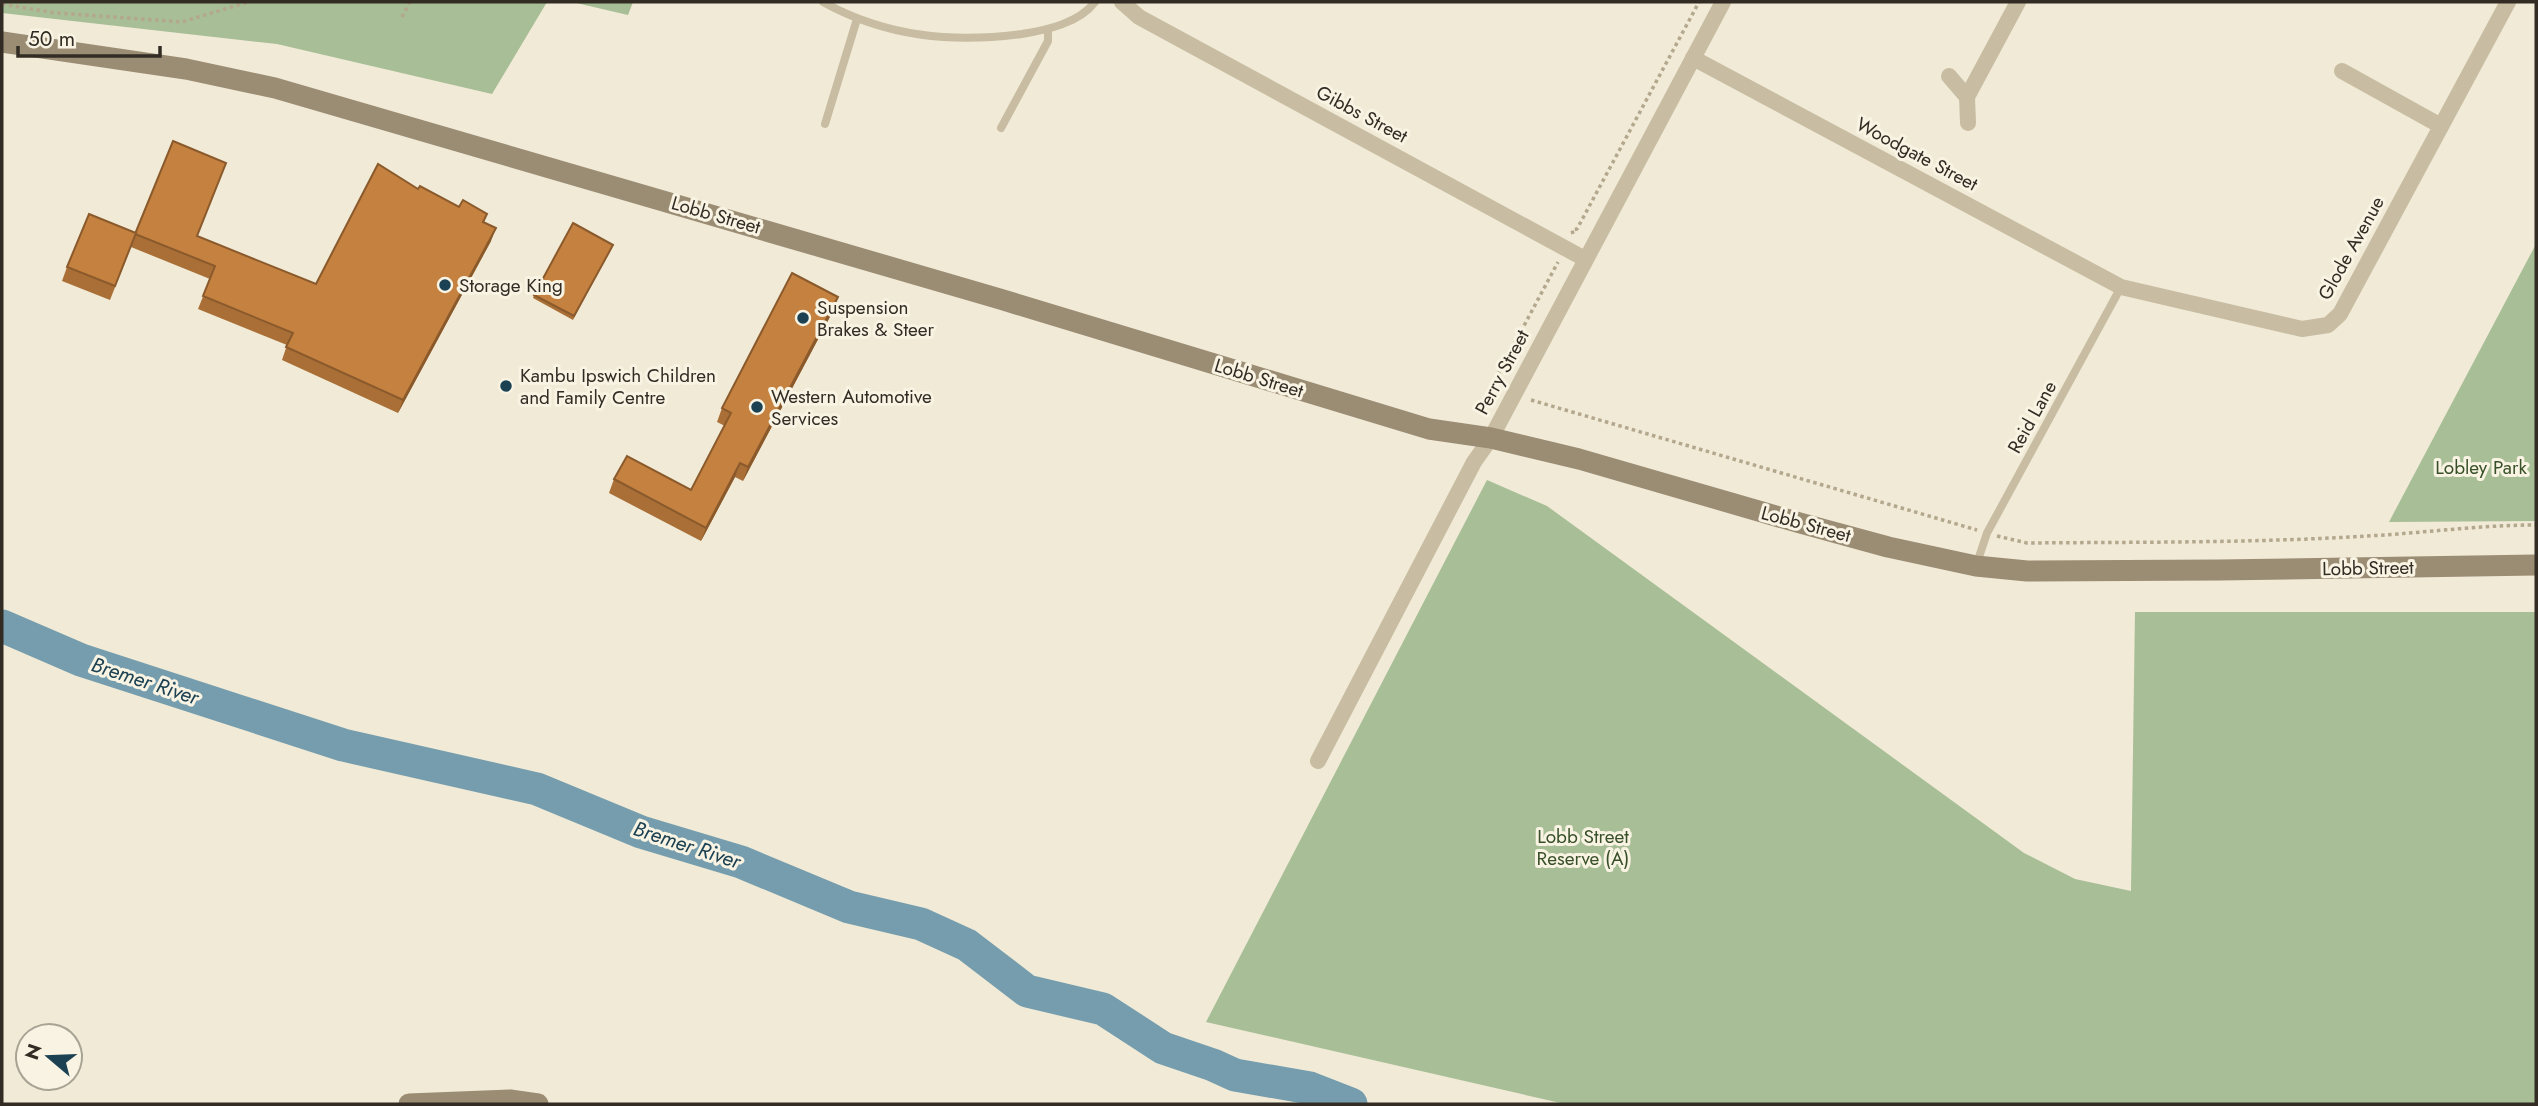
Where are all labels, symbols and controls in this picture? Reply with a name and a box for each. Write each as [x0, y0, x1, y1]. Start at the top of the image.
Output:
scale bar [18, 14, 159, 58]
text: 50 m [28, 24, 75, 54]
street label: Gibbs Street [1312, 79, 1413, 150]
street label: Woodgate Street [1851, 111, 1983, 198]
street label: Lobb Street [668, 189, 764, 241]
street label: Glode Avenue [2311, 191, 2391, 305]
place label: Storage King [459, 272, 563, 299]
marker: Storage King [437, 277, 453, 293]
place label: Suspension Brakes & Steer [817, 294, 935, 343]
marker: Suspension Brakes & Steer [795, 310, 811, 326]
street label: Perry Street [1468, 324, 1536, 419]
street label: Lobb Street [1211, 352, 1307, 404]
place label: Kambu Ipswich Children and Family Centre [520, 362, 716, 411]
street label: Reid Lane [2001, 376, 2063, 458]
marker: Kambu Ipswich Children and Family Centre [498, 378, 514, 394]
place label: Western Automotive Services [771, 383, 932, 432]
marker: Western Automotive Services [749, 399, 765, 415]
park label: Lobley Park [2435, 454, 2527, 481]
street label: Lobb Street [1758, 499, 1854, 549]
street label: Lobb Street [2322, 554, 2414, 582]
water label: Bremer River [88, 650, 203, 713]
water label: Bremer River [630, 814, 745, 877]
park label: Lobb Street Reserve (A) [1537, 823, 1629, 872]
north arrow [14, 1022, 84, 1092]
text: N [18, 1040, 49, 1063]

